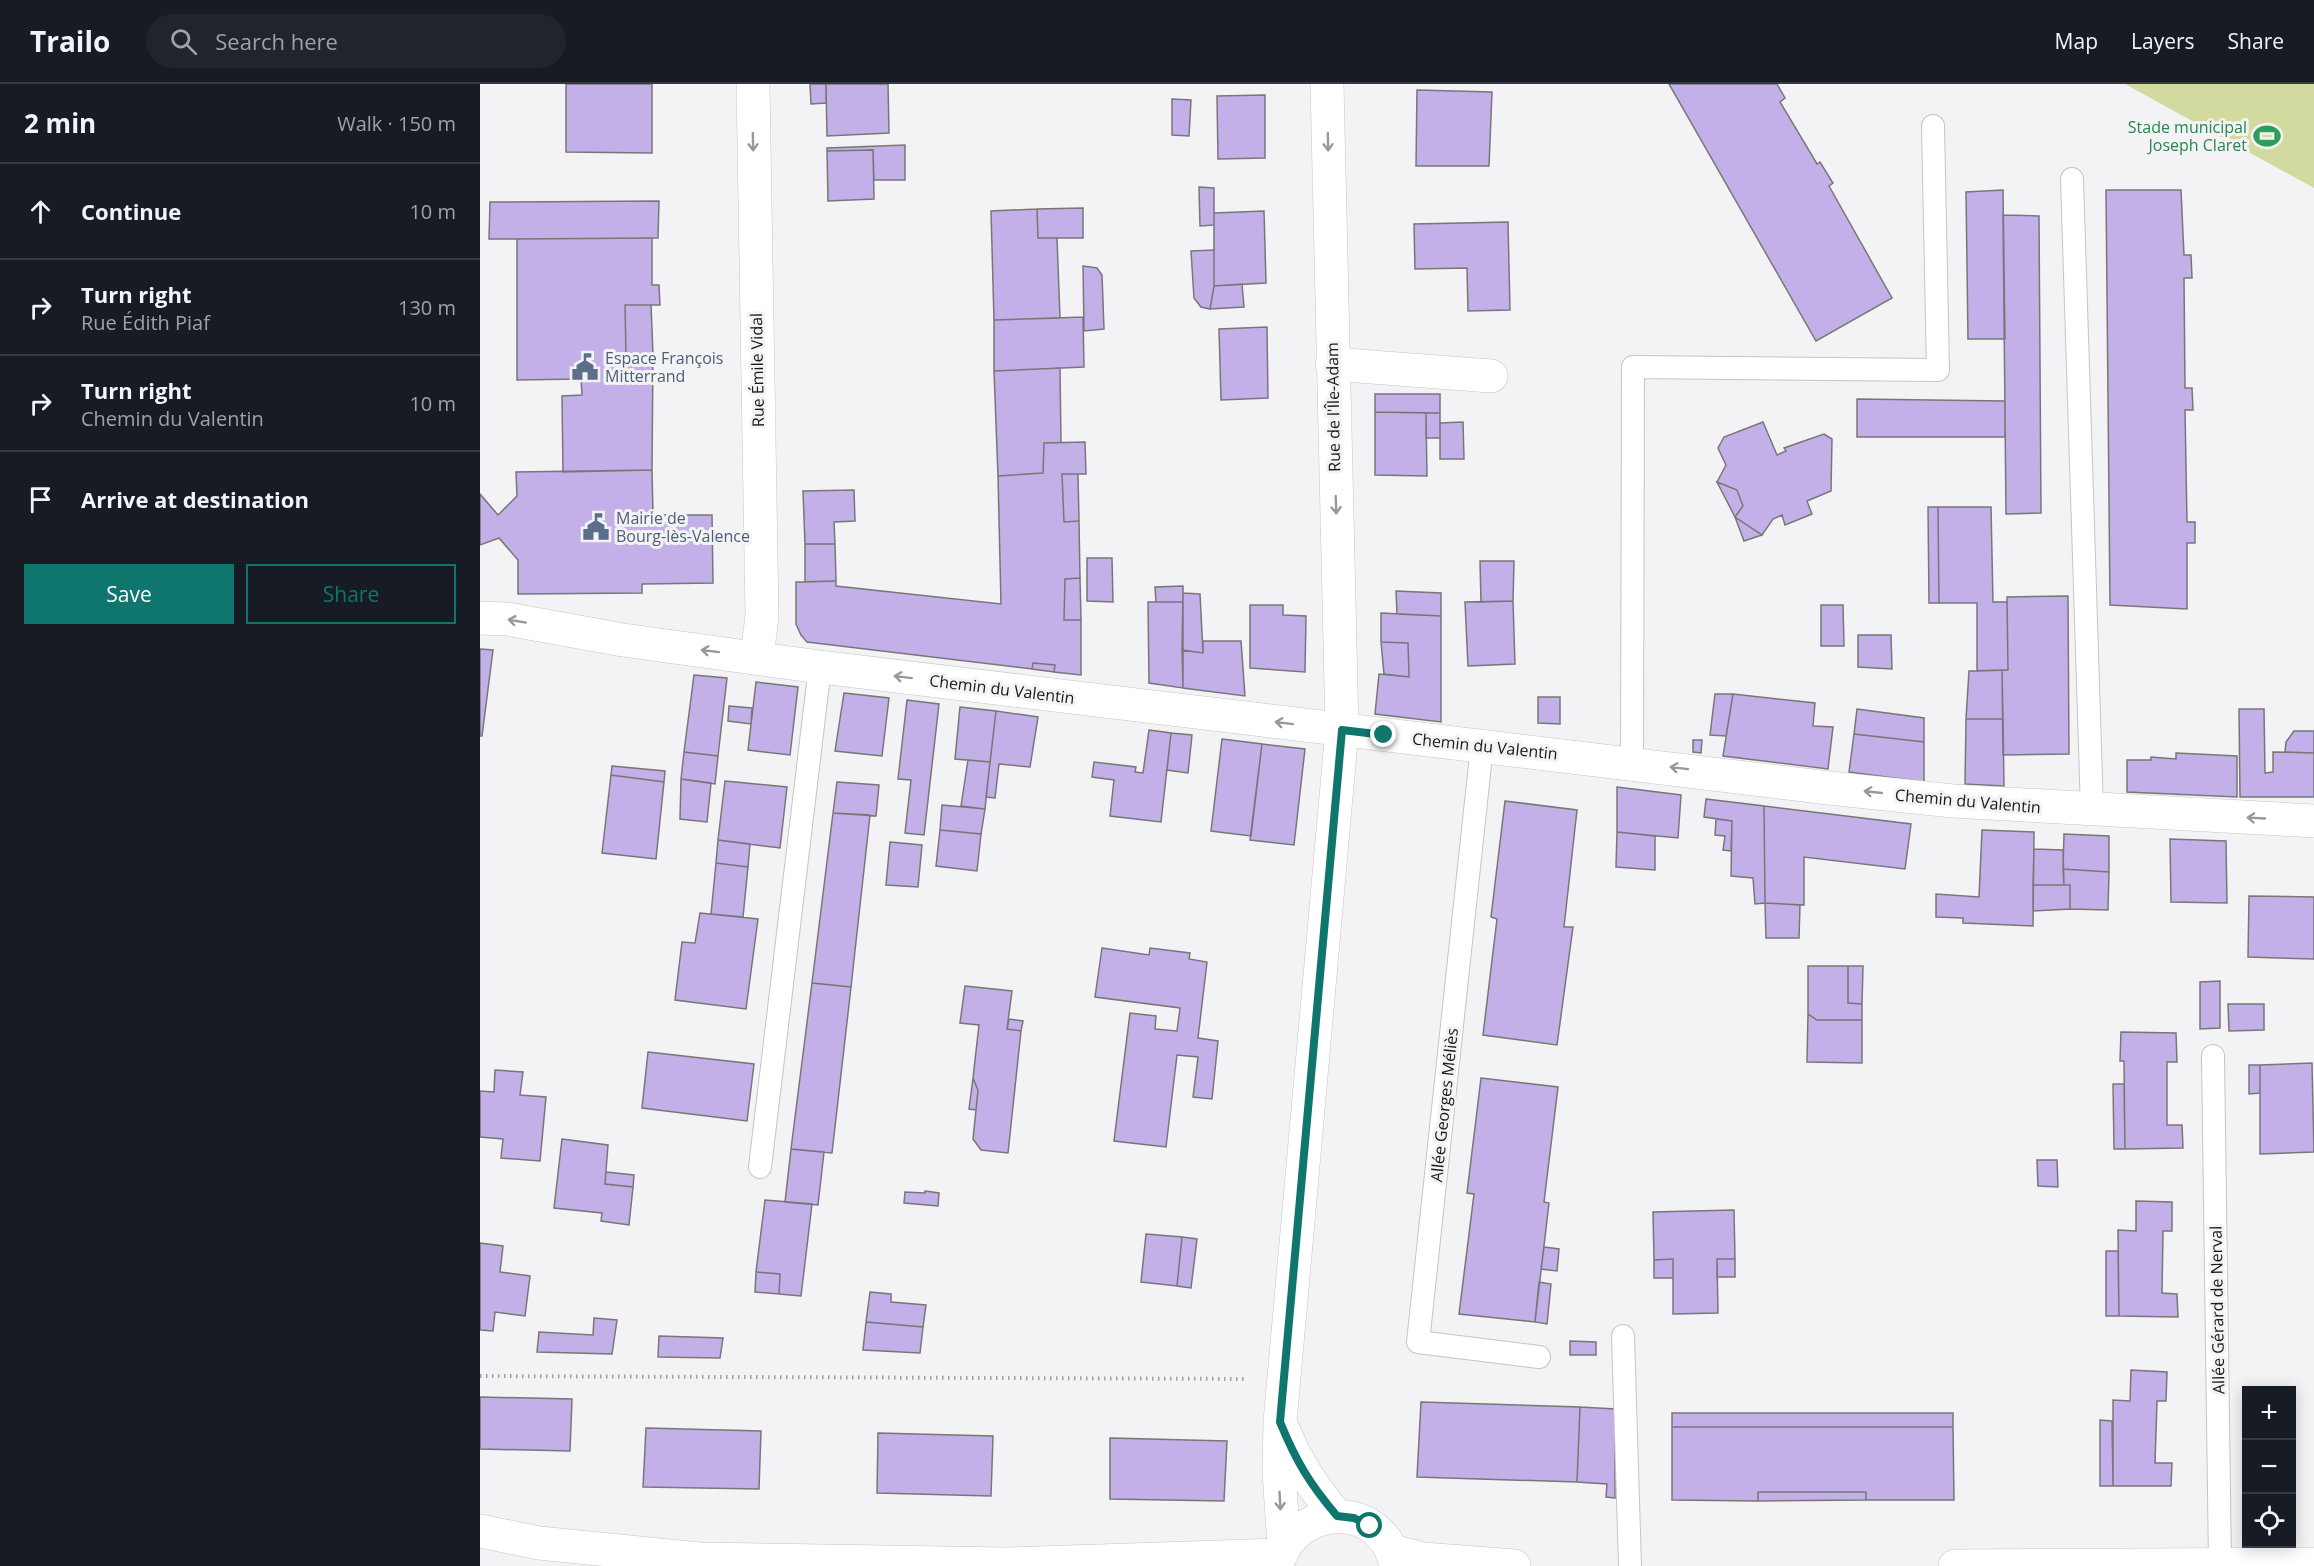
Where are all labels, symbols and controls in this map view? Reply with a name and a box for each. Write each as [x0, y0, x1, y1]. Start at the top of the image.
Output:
search box [146, 14, 566, 68]
text: Trailo [30, 22, 110, 60]
icon: search [167, 25, 200, 58]
text: Search here [215, 26, 338, 56]
text: Map [2055, 27, 2098, 55]
text: Layers [2131, 27, 2195, 55]
text: Share [2228, 27, 2284, 55]
text: 2 min [24, 105, 96, 141]
text: Walk · 150 m [337, 110, 456, 137]
place label: Stade municipal Joseph Claret [2128, 116, 2247, 156]
sports icon: Stade municipal Joseph Claret [2252, 121, 2282, 151]
one-way arrow [747, 132, 759, 152]
one-way arrow [1322, 132, 1334, 152]
icon: ahead [24, 195, 57, 228]
text: Continue [81, 196, 181, 226]
text: 10 m [409, 198, 456, 225]
text: Turn right [81, 279, 192, 309]
icon: right [24, 291, 57, 324]
text: 130 m [398, 294, 456, 321]
text: Rue Édith Piaf [81, 309, 210, 336]
street label: Rue Émile Vidal [745, 313, 769, 427]
street label: Rue de l'Île-Adam [1321, 342, 1345, 472]
place label: Espace François Mitterrand [605, 347, 723, 387]
public building icon: Espace François Mitterrand [570, 352, 600, 382]
text: Turn right [81, 375, 192, 405]
icon: right [24, 387, 57, 420]
text: 10 m [409, 390, 456, 417]
text: Chemin du Valentin [81, 405, 264, 432]
icon: arrive [24, 483, 57, 516]
text: Arrive at destination [81, 484, 309, 514]
one-way arrow [1330, 495, 1342, 515]
place label: Mairie de Bourg-lès-Valence [616, 507, 750, 547]
public building icon: Mairie de Bourg-lès-Valence [581, 512, 611, 542]
button: Save [24, 564, 234, 624]
button: Share [246, 564, 456, 624]
one-way arrow [508, 615, 527, 626]
one-way arrow [700, 645, 720, 656]
street label: Chemin du Valentin [928, 669, 1076, 709]
one-way arrow [893, 671, 913, 682]
one-way arrow [1275, 717, 1295, 728]
route end [1370, 721, 1396, 747]
street label: Chemin du Valentin [1411, 727, 1559, 765]
one-way arrow [1670, 762, 1689, 773]
street label: Chemin du Valentin [1894, 784, 2042, 818]
one-way arrow [1863, 787, 1883, 798]
one-way arrow [2246, 813, 2266, 824]
street label: Allée Georges Méliès [1425, 1027, 1463, 1183]
street label: Allée Gérard de Nerval [2205, 1226, 2229, 1394]
map controls [2242, 1386, 2296, 1548]
button: + [2242, 1386, 2296, 1440]
button: − [2242, 1440, 2296, 1494]
one-way arrow [1275, 1491, 1286, 1511]
button: locate [2242, 1494, 2296, 1548]
route start [1356, 1512, 1382, 1538]

